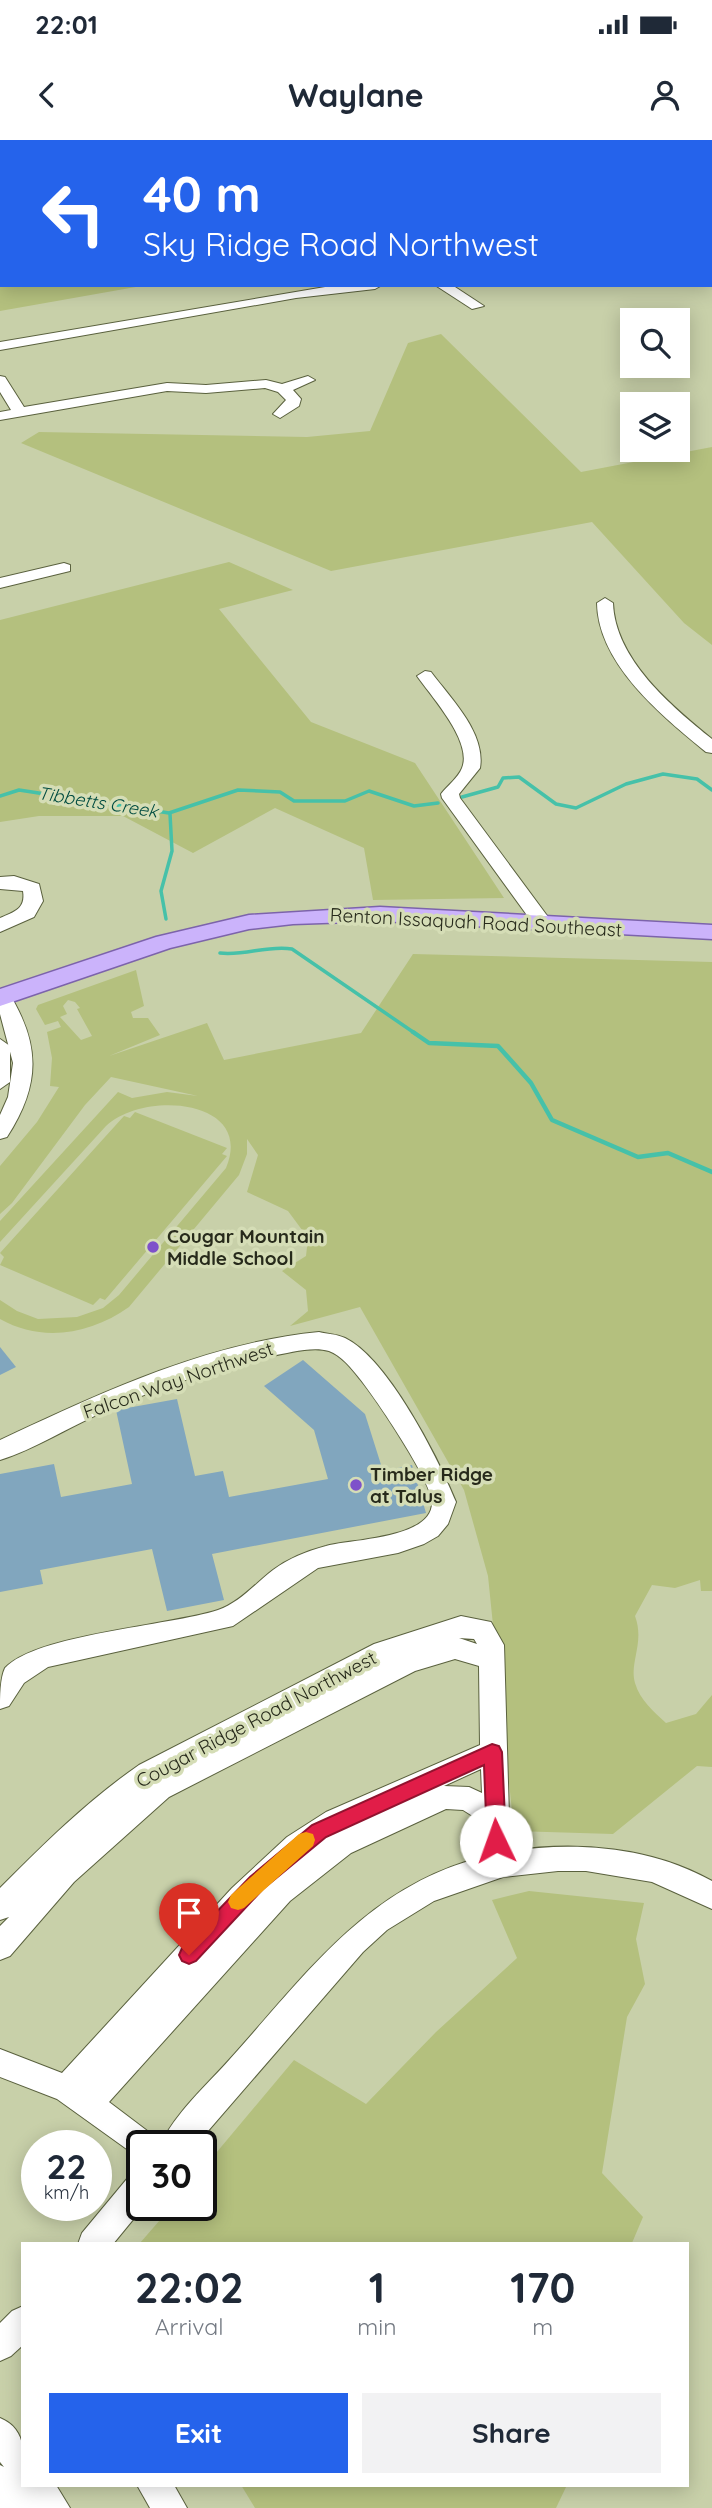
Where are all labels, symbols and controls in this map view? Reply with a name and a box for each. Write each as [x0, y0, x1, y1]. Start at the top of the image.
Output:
text: 22:01 [35, 8, 98, 41]
text: Waylane [288, 75, 424, 115]
icon: back [28, 76, 66, 114]
icon: person [646, 76, 684, 114]
text: 40 m [143, 163, 261, 224]
icon: left [28, 168, 119, 259]
text: Sky Ridge Road Northwest [143, 224, 539, 264]
map controls [620, 308, 690, 462]
button: search [620, 308, 690, 378]
button: layers [620, 392, 690, 462]
water label: Tibbetts Creek [36, 781, 161, 823]
street label: Renton Issaquah Road Southeast [329, 902, 623, 942]
place label: Cougar Mountain Middle School [167, 1224, 325, 1270]
marker: Cougar Mountain Middle School [145, 1239, 161, 1255]
street label: Falcon Way Northwest [80, 1336, 276, 1424]
place label: Timber Ridge at Talus [370, 1462, 493, 1508]
marker: Timber Ridge at Talus [348, 1477, 364, 1493]
street label: Cougar Ridge Road Northwest [132, 1645, 380, 1793]
position arrow [459, 1804, 533, 1878]
pin [159, 1883, 219, 1955]
icon: arrive [170, 1894, 208, 1932]
speed limit sign: 30 [126, 2130, 217, 2221]
text: 22 [47, 2144, 86, 2188]
text: km/h [44, 2181, 89, 2204]
text: 22:02 [135, 2261, 244, 2314]
text: 1 [369, 2261, 385, 2314]
text: 170 [510, 2261, 575, 2314]
text: Arrival [155, 2312, 224, 2341]
text: min [357, 2312, 396, 2341]
text: m [532, 2312, 553, 2341]
button: Exit [49, 2393, 348, 2473]
button: Share [362, 2393, 661, 2473]

